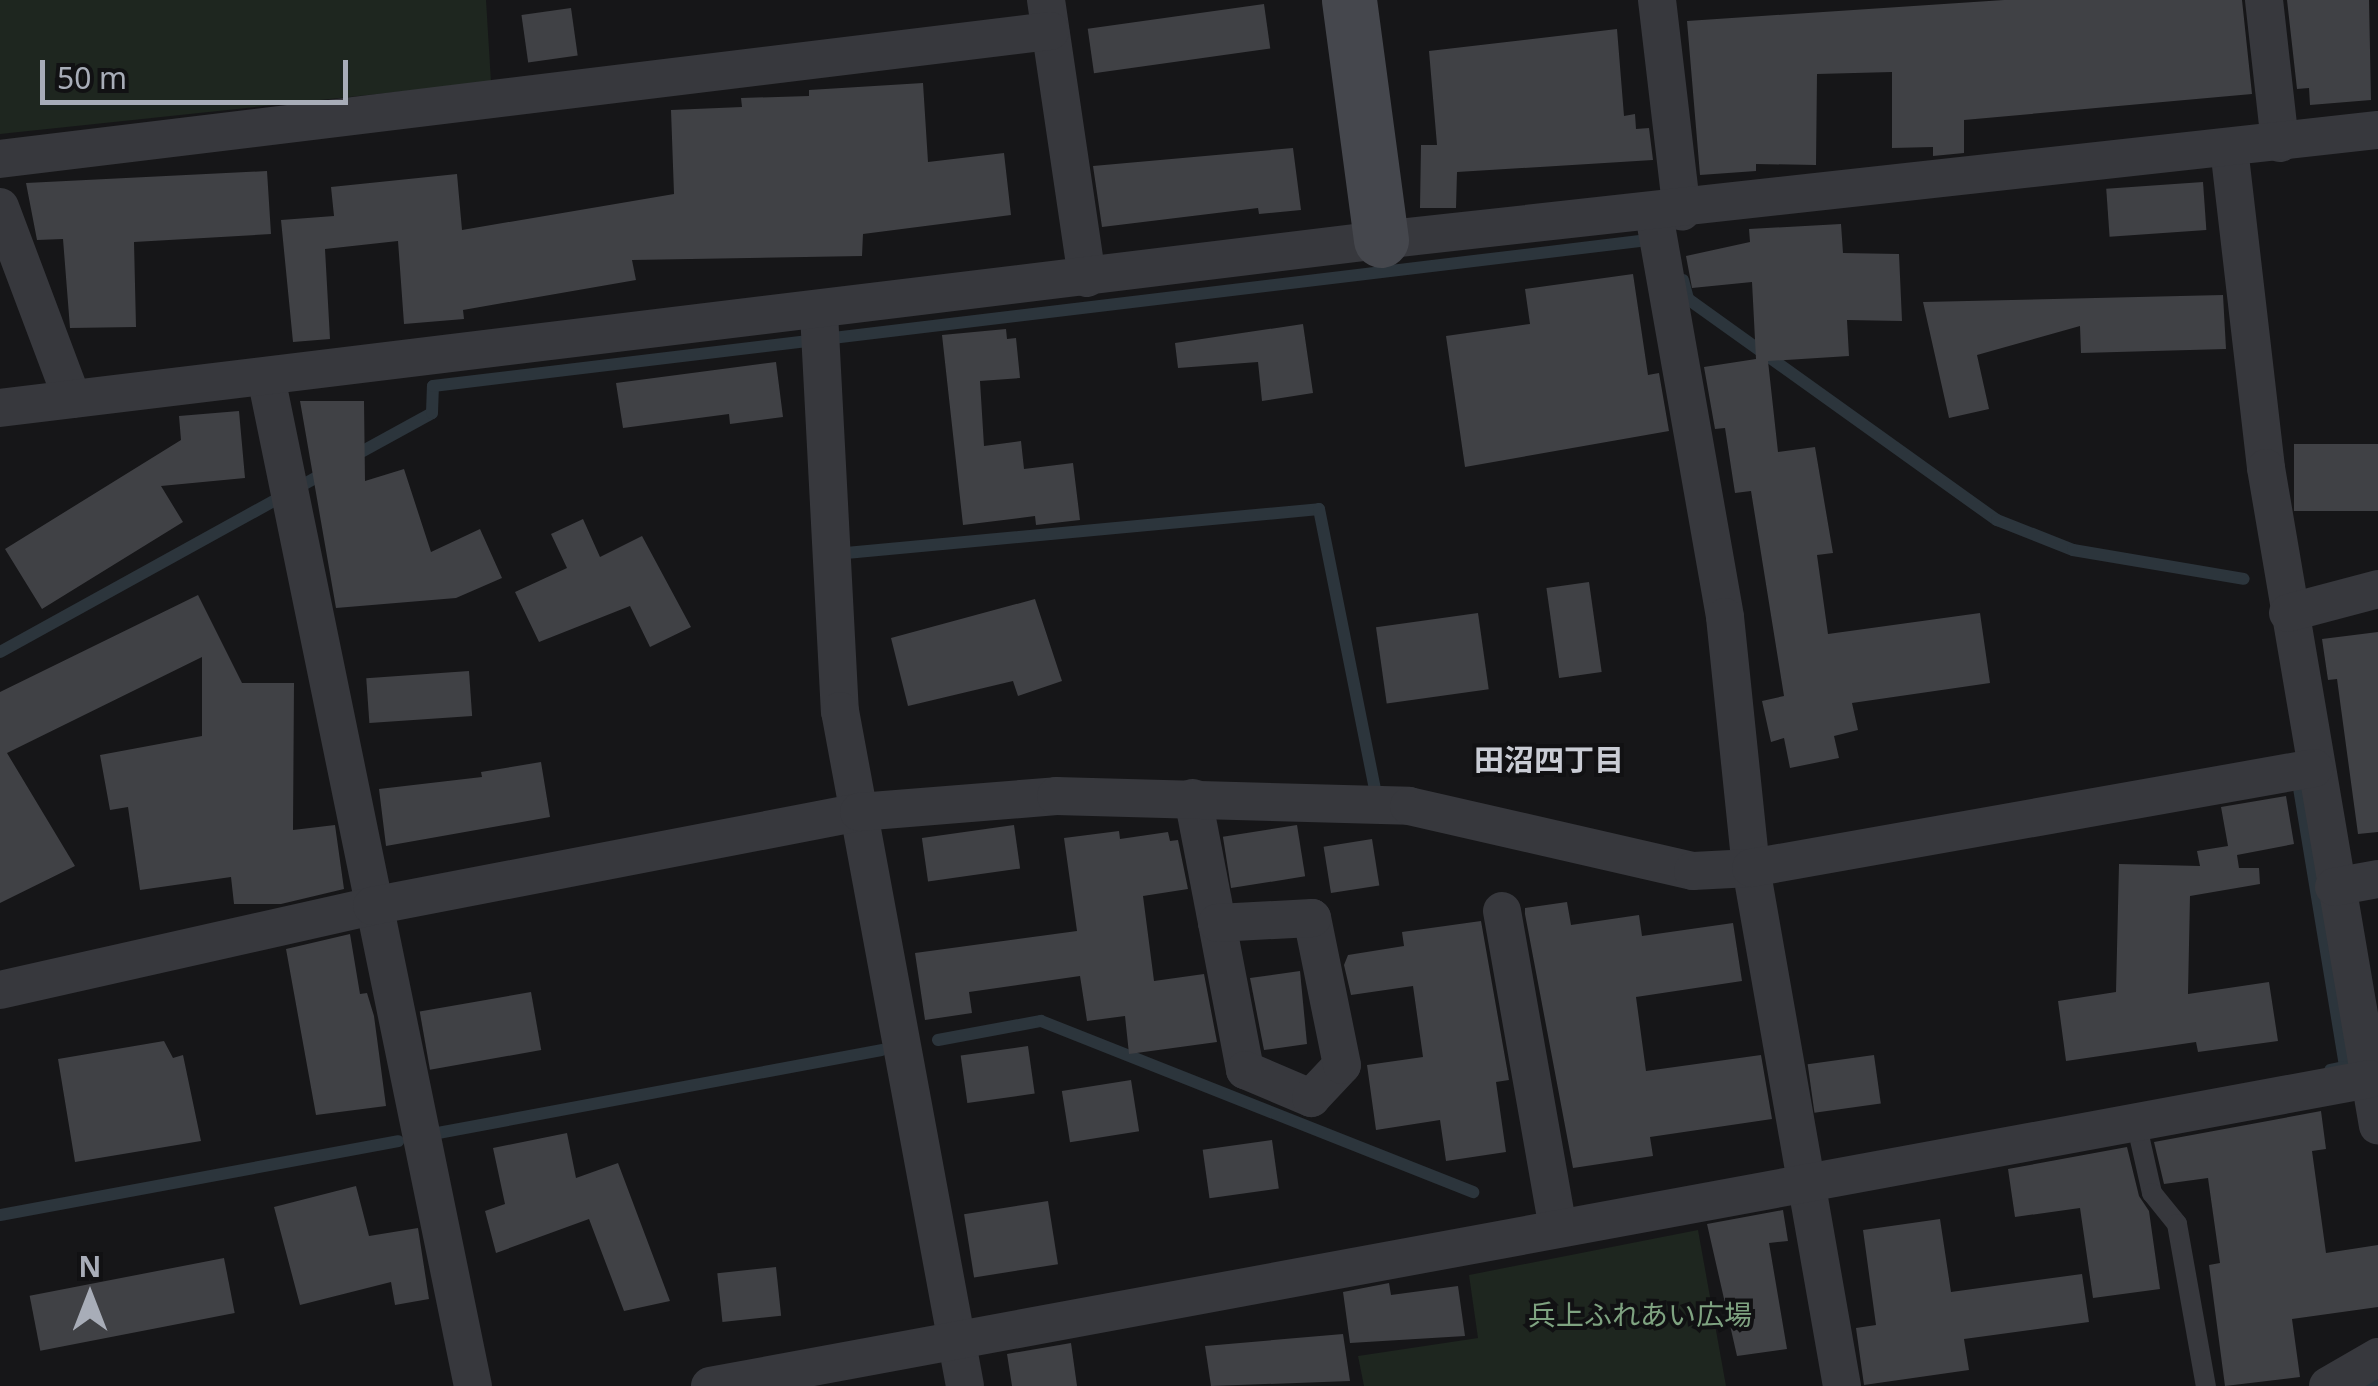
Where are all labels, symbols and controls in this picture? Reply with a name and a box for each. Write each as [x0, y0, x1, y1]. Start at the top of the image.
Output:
scale bar [45, 40, 352, 102]
text: 50 m [57, 57, 127, 98]
district label: 田沼四丁目 [1474, 742, 1624, 778]
north arrow [40, 1246, 140, 1346]
text: N [79, 1247, 101, 1285]
park label: 兵上ふれあい広場 [1528, 1297, 1752, 1331]

